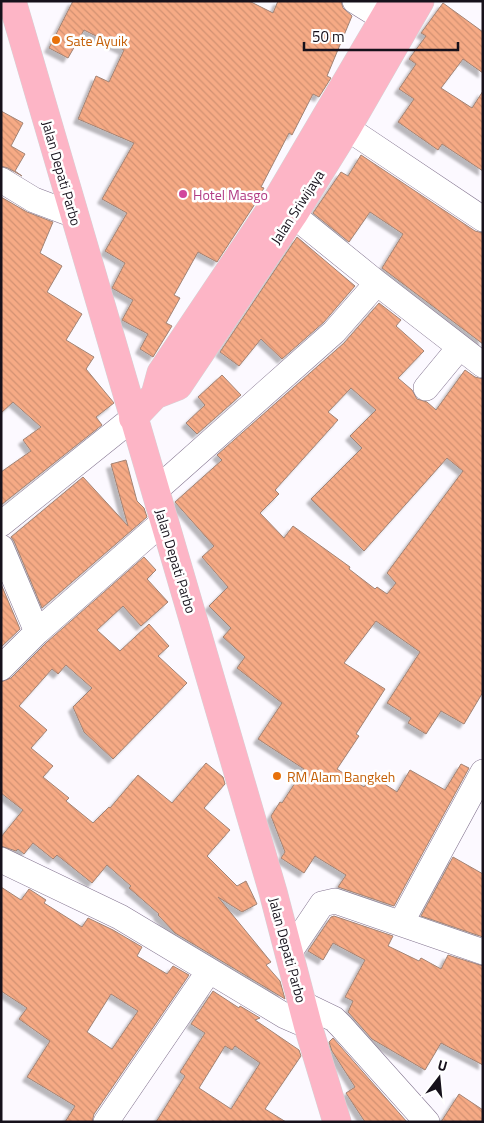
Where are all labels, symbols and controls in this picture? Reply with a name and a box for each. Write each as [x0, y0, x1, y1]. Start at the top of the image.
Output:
scale bar [304, 20, 458, 52]
text: 50 m [312, 25, 345, 48]
place label: Sate Ayuik [66, 30, 128, 51]
marker: Sate Ayuik [50, 34, 62, 46]
street label: Jalan Depati Parbo [37, 118, 87, 228]
street label: Jalan Sriwijaya [265, 166, 329, 248]
place label: Hotel Masgo [193, 184, 268, 205]
marker: Hotel Masgo [177, 188, 189, 200]
street label: Jalan Depati Parbo [150, 506, 202, 616]
place label: RM Alam Bangkeh [287, 766, 395, 787]
marker: RM Alam Bangkeh [271, 770, 283, 782]
street label: Jalan Depati Parbo [264, 895, 312, 1005]
north arrow [414, 1053, 464, 1103]
text: U [435, 1054, 450, 1076]

